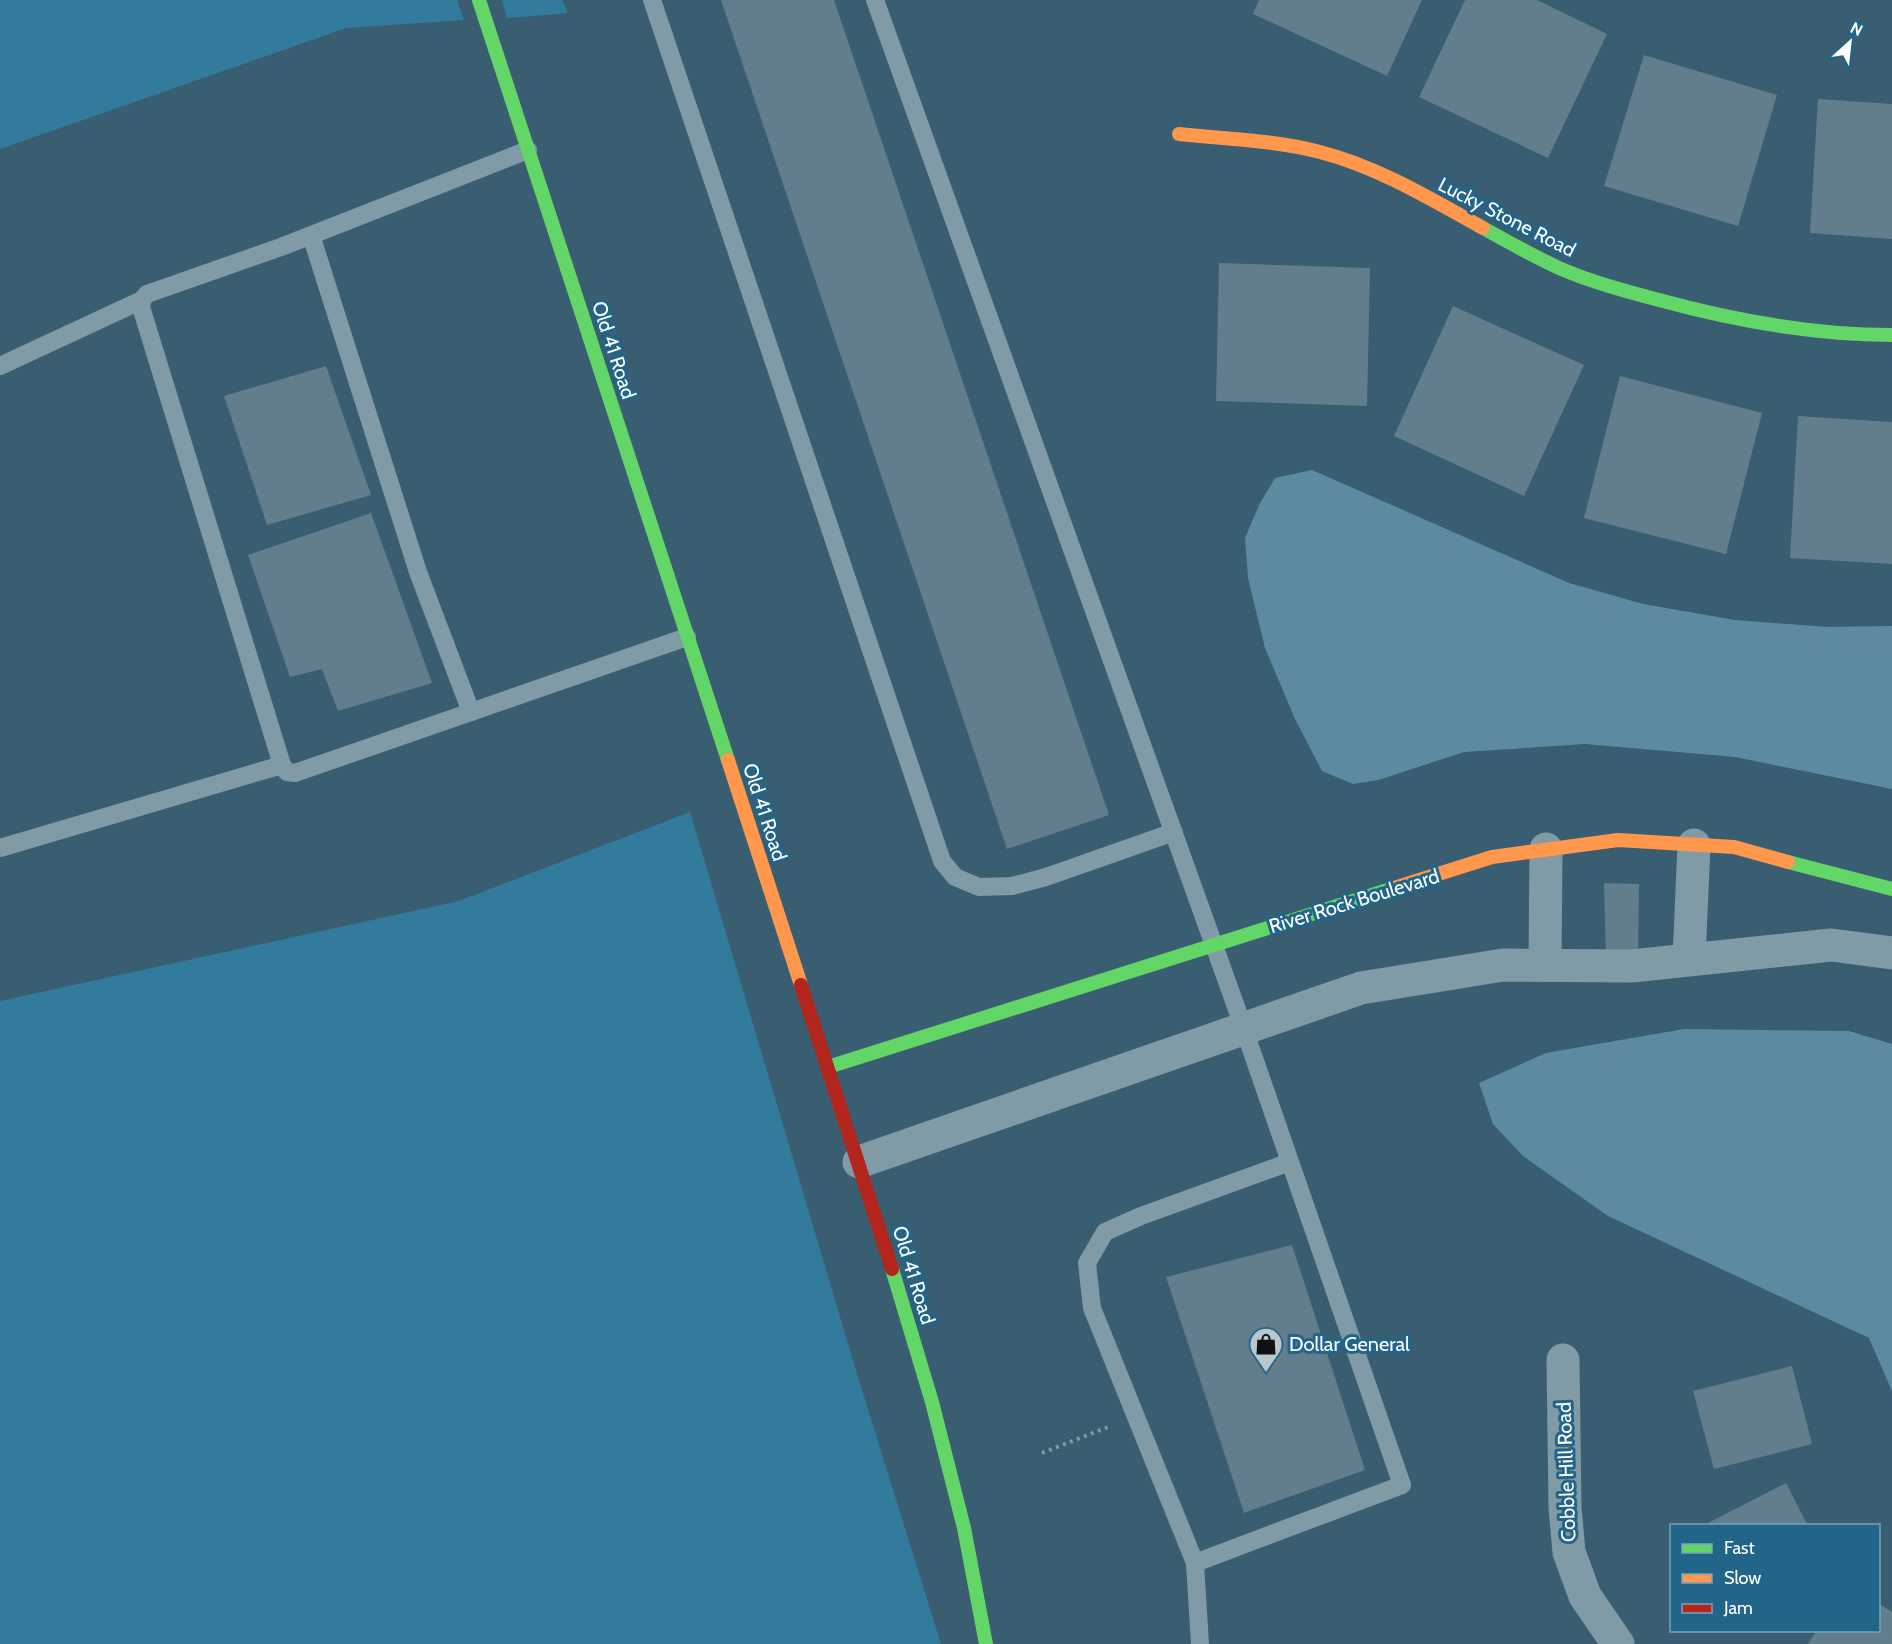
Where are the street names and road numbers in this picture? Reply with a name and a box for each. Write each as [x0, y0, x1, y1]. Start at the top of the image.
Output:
street label: Lucky Stone Road [1434, 172, 1580, 262]
street label: Old 41 Road [587, 298, 641, 402]
street label: Old 41 Road [738, 760, 792, 864]
street label: River Rock Boulevard [1266, 864, 1442, 938]
street label: Old 41 Road [888, 1223, 940, 1327]
street label: Cobble Hill Road [1552, 1402, 1580, 1542]

